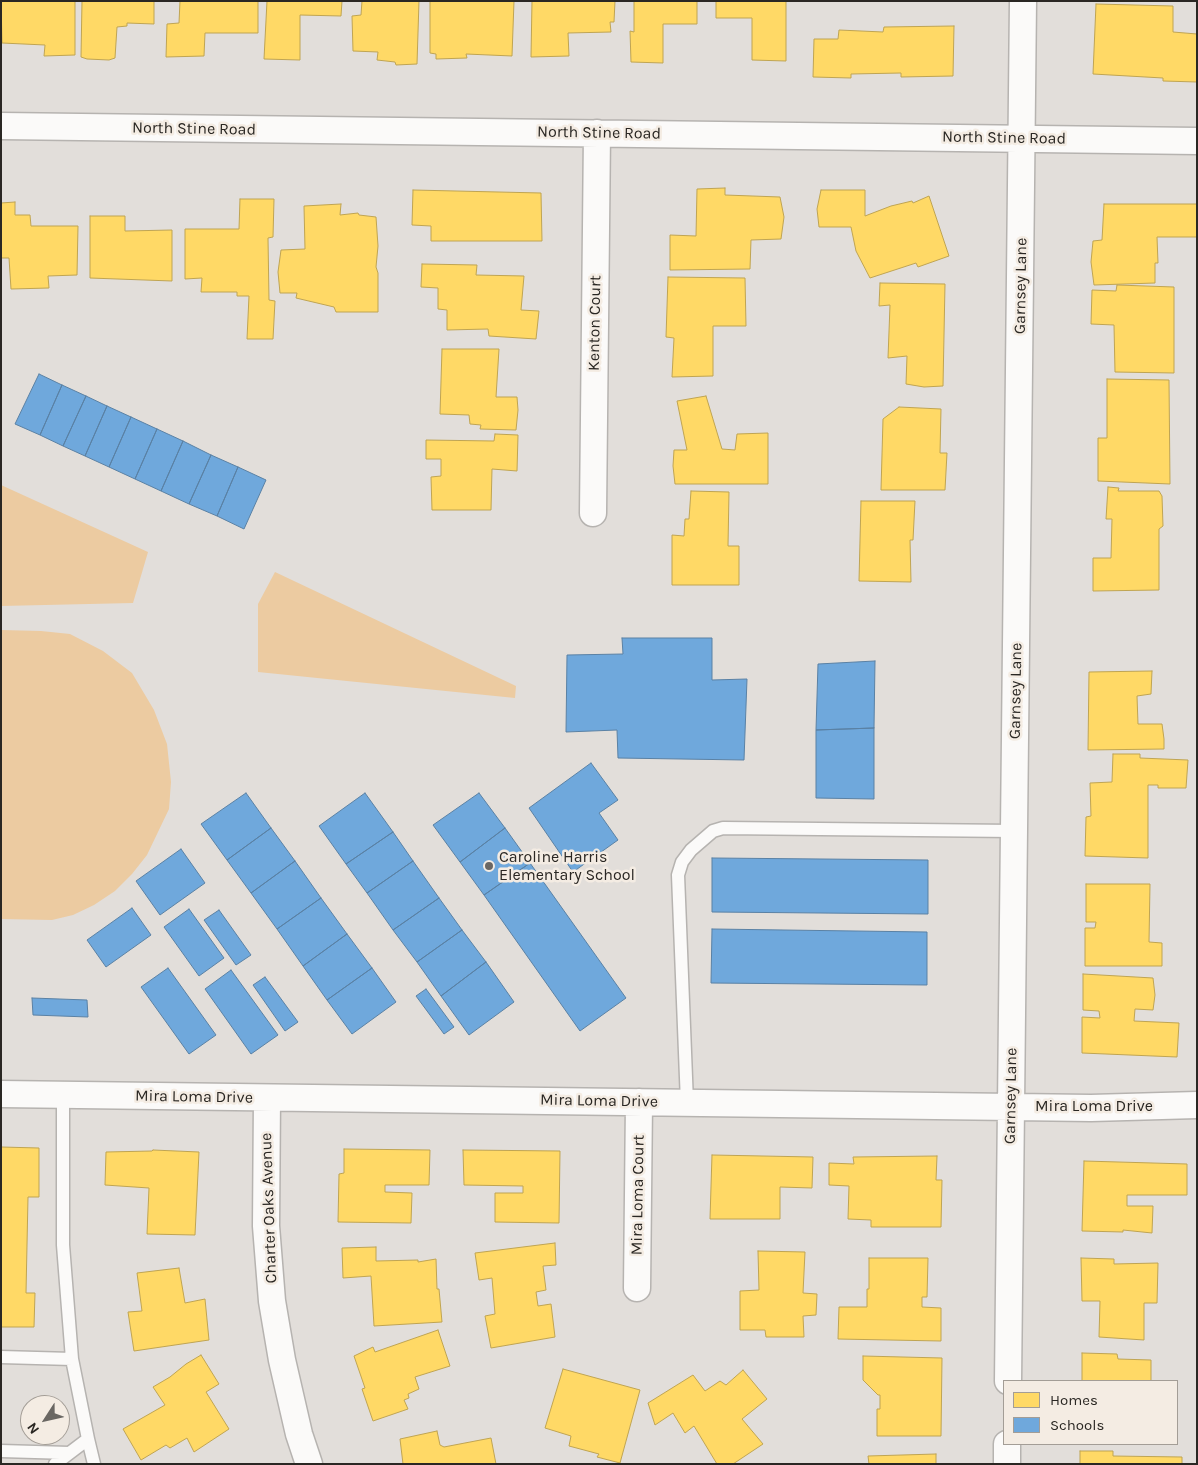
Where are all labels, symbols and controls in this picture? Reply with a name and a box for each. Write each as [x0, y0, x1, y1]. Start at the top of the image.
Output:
street label: North Stine Road [132, 118, 256, 140]
street label: North Stine Road [537, 122, 661, 144]
street label: North Stine Road [942, 127, 1066, 149]
street label: Garnsey Lane [1011, 238, 1031, 334]
street label: Kenton Court [585, 275, 605, 371]
street label: Garnsey Lane [1006, 643, 1026, 739]
place label: Caroline Harris Elementary School [499, 847, 635, 885]
marker: Caroline Harris Elementary School [483, 860, 495, 872]
street label: Garnsey Lane [1001, 1048, 1021, 1144]
street label: Mira Loma Drive [135, 1086, 253, 1108]
street label: Mira Loma Drive [540, 1090, 658, 1112]
street label: Mira Loma Drive [1035, 1096, 1153, 1116]
street label: Charter Oaks Avenue [257, 1132, 281, 1284]
street label: Mira Loma Court [627, 1135, 649, 1255]
legend [1003, 1380, 1178, 1445]
text: Homes [1050, 1391, 1098, 1409]
north arrow [20, 1395, 70, 1445]
text: Schools [1050, 1416, 1104, 1434]
text: N [23, 1419, 43, 1437]

